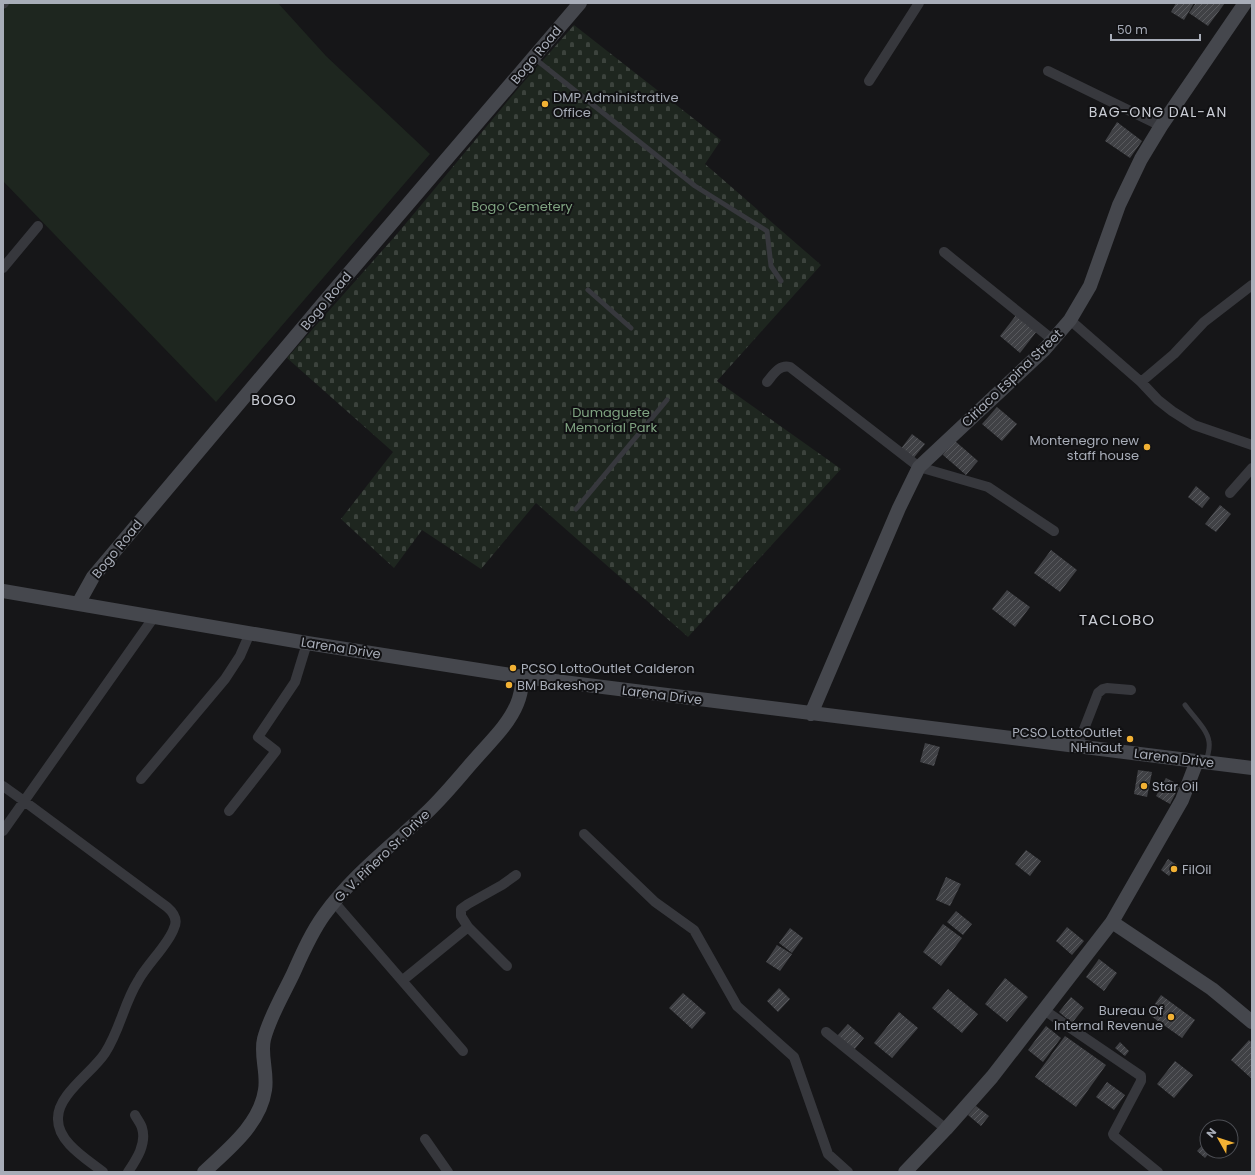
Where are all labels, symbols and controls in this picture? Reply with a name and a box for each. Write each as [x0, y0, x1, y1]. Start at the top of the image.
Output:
scale bar [1111, 16, 1200, 42]
text: 50 m [1117, 21, 1148, 38]
street label: Bogo Road [506, 22, 566, 88]
place label: DMP Administrative Office [553, 88, 678, 122]
marker: DMP Administrative Office [540, 99, 550, 109]
district label: BAG-ONG DAL-AN [1089, 102, 1227, 122]
park label: Bogo Cemetery [471, 197, 573, 216]
street label: Bogo Road [296, 268, 356, 334]
street label: Ciriaco Espina Street [957, 324, 1067, 431]
district label: BOGO [251, 390, 297, 410]
park label: Dumaguete Memorial Park [565, 403, 657, 437]
place label: Montenegro new staff house [1030, 431, 1139, 465]
marker: Montenegro new staff house [1142, 442, 1152, 452]
street label: Bogo Road [87, 516, 147, 582]
district label: TACLOBO [1079, 609, 1155, 630]
street label: Larena Drive [300, 632, 382, 664]
place label: PCSO LottoOutlet Calderon [521, 659, 695, 678]
marker: PCSO LottoOutlet Calderon [508, 663, 518, 673]
place label: BM Bakeshop [517, 676, 604, 695]
marker: BM Bakeshop [504, 680, 514, 690]
street label: Larena Drive [621, 681, 703, 709]
place label: PCSO LottoOutlet NHinaut [1012, 723, 1122, 757]
marker: PCSO LottoOutlet NHinaut [1125, 734, 1135, 744]
street label: Larena Drive [1133, 744, 1215, 772]
place label: Star Oil [1152, 777, 1198, 796]
marker: Star Oil [1139, 781, 1149, 791]
street label: G. V. Piñero Sr. Drive [330, 805, 434, 907]
place label: FilOil [1182, 860, 1212, 879]
marker: FilOil [1169, 864, 1179, 874]
place label: Bureau Of Internal Revenue [1054, 1001, 1163, 1035]
marker: Bureau Of Internal Revenue [1166, 1012, 1176, 1022]
north arrow [1199, 1119, 1239, 1159]
text: N [1202, 1124, 1220, 1141]

